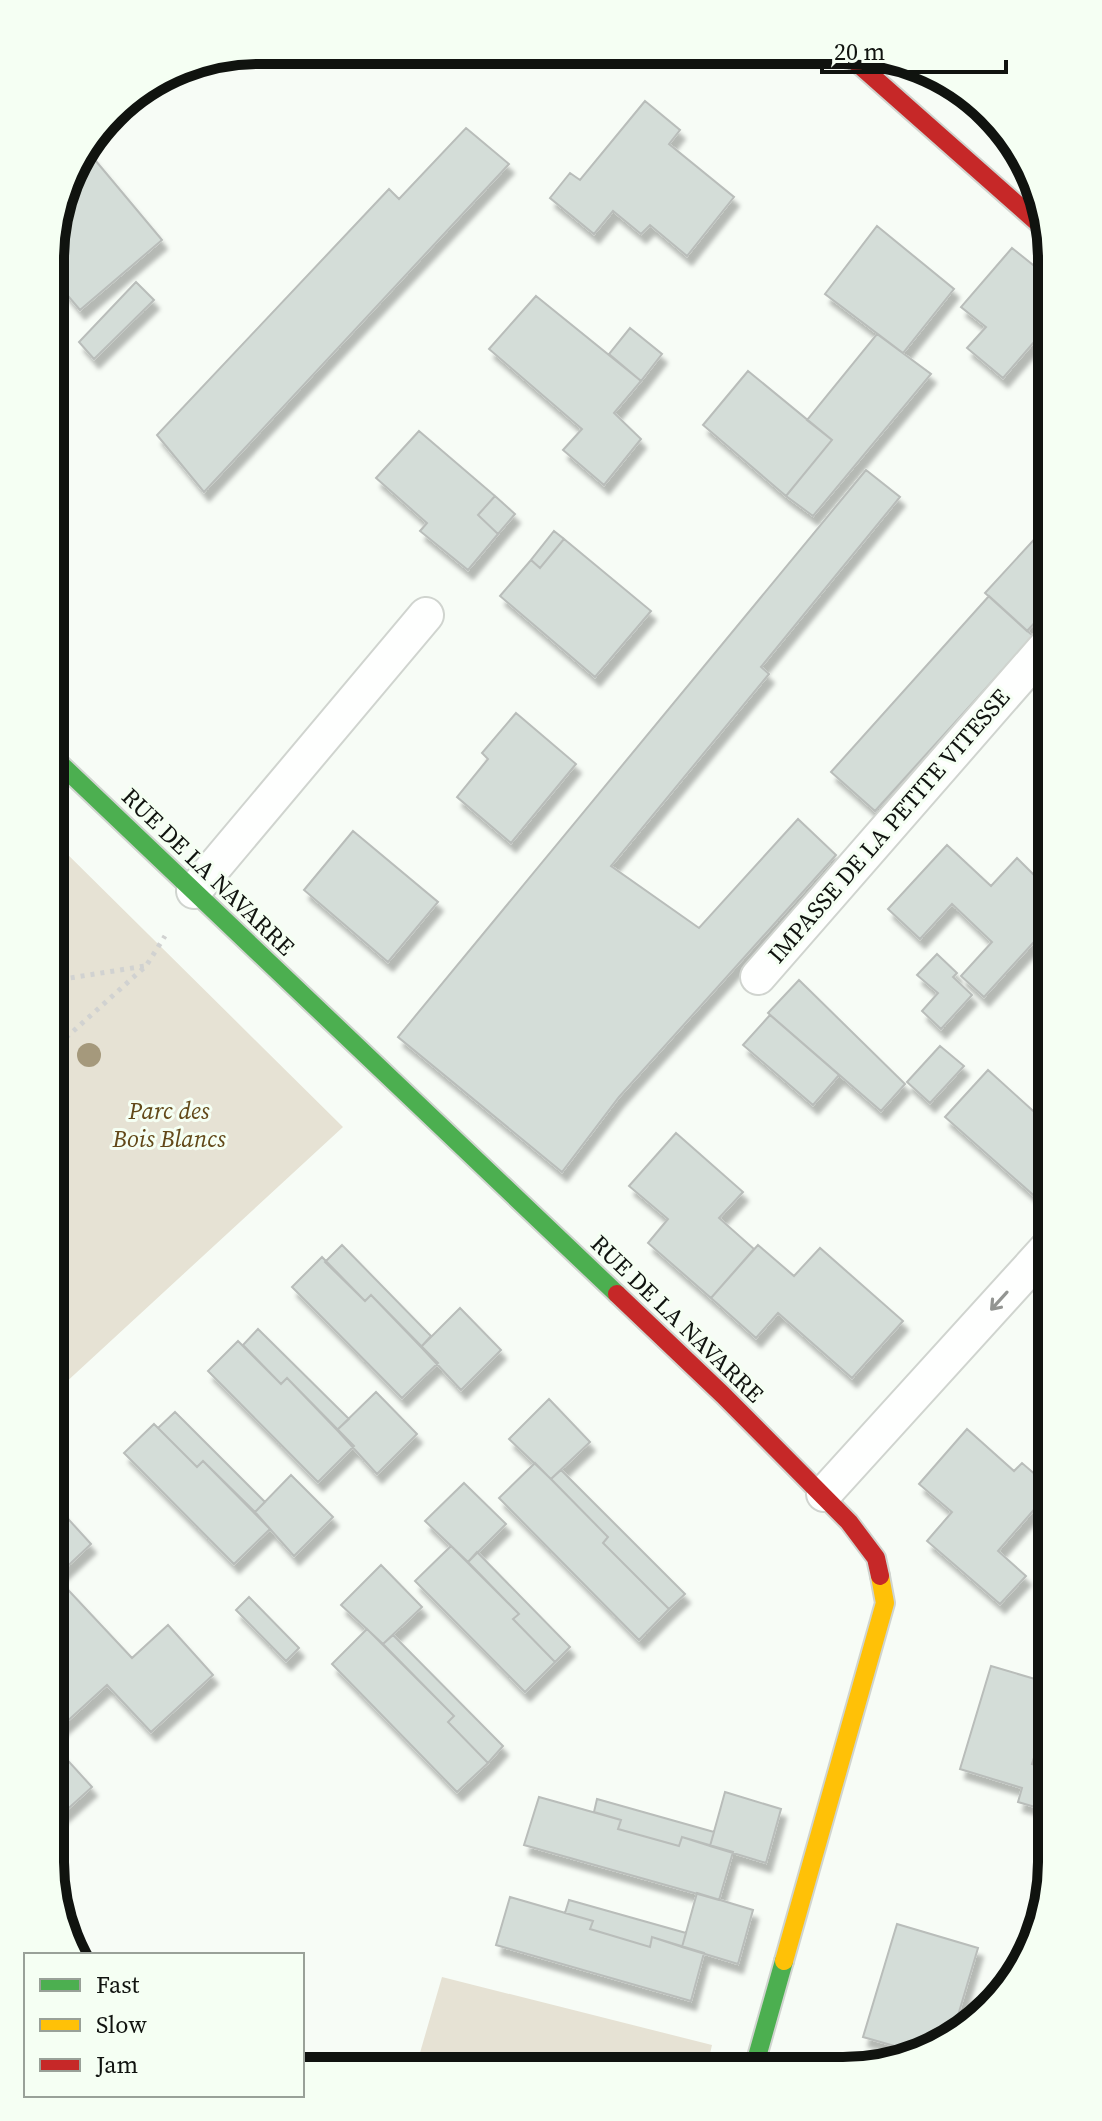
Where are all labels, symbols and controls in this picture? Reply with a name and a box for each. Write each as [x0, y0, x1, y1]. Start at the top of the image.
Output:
scale bar [822, 24, 1006, 74]
text: 20 m [834, 35, 885, 68]
street label: IMPASSE DE LA PETITE VITESSE [760, 681, 1017, 970]
street label: RUE DE LA NAVARRE [115, 780, 302, 963]
park label: Parc des Bois Blancs [111, 1094, 226, 1155]
street label: RUE DE LA NAVARRE [584, 1227, 771, 1410]
one-way arrow [991, 1290, 1009, 1310]
legend [24, 1953, 304, 2097]
text: Fast [96, 1968, 140, 2001]
text: Slow [96, 2008, 147, 2041]
text: Jam [95, 2048, 138, 2081]

